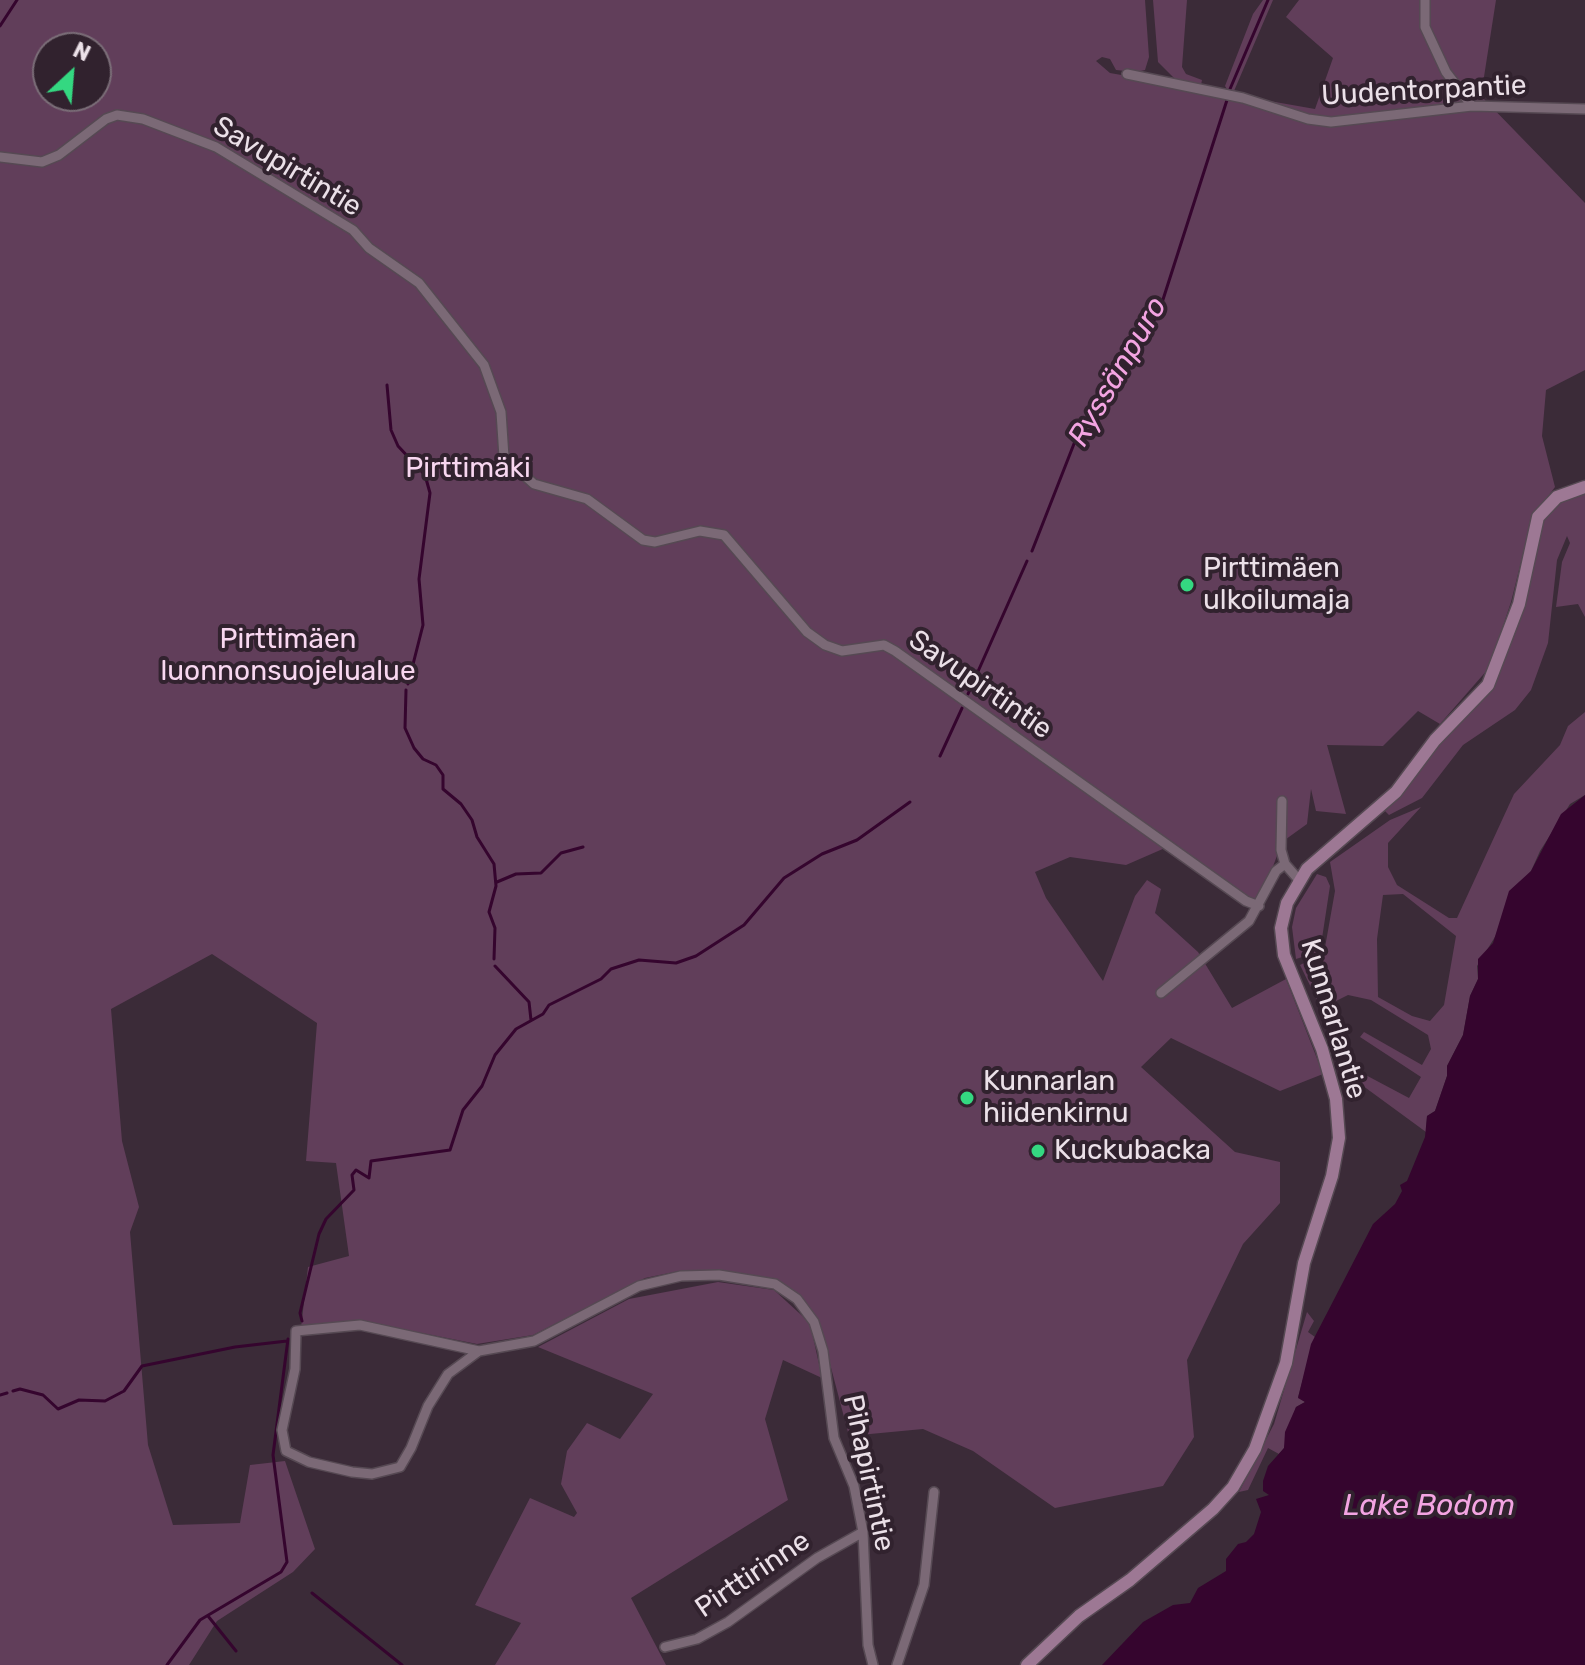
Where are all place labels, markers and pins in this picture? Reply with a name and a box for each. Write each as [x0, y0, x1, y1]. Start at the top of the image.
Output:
place label: Pirttimäen ulkoilumaja [1203, 552, 1350, 618]
marker: Pirttimäen ulkoilumaja [1178, 576, 1196, 594]
place label: Kunnarlan hiidenkirnu [983, 1065, 1129, 1131]
marker: Kunnarlan hiidenkirnu [958, 1089, 976, 1107]
place label: Kuckubacka [1054, 1134, 1211, 1168]
marker: Kuckubacka [1029, 1142, 1047, 1160]

